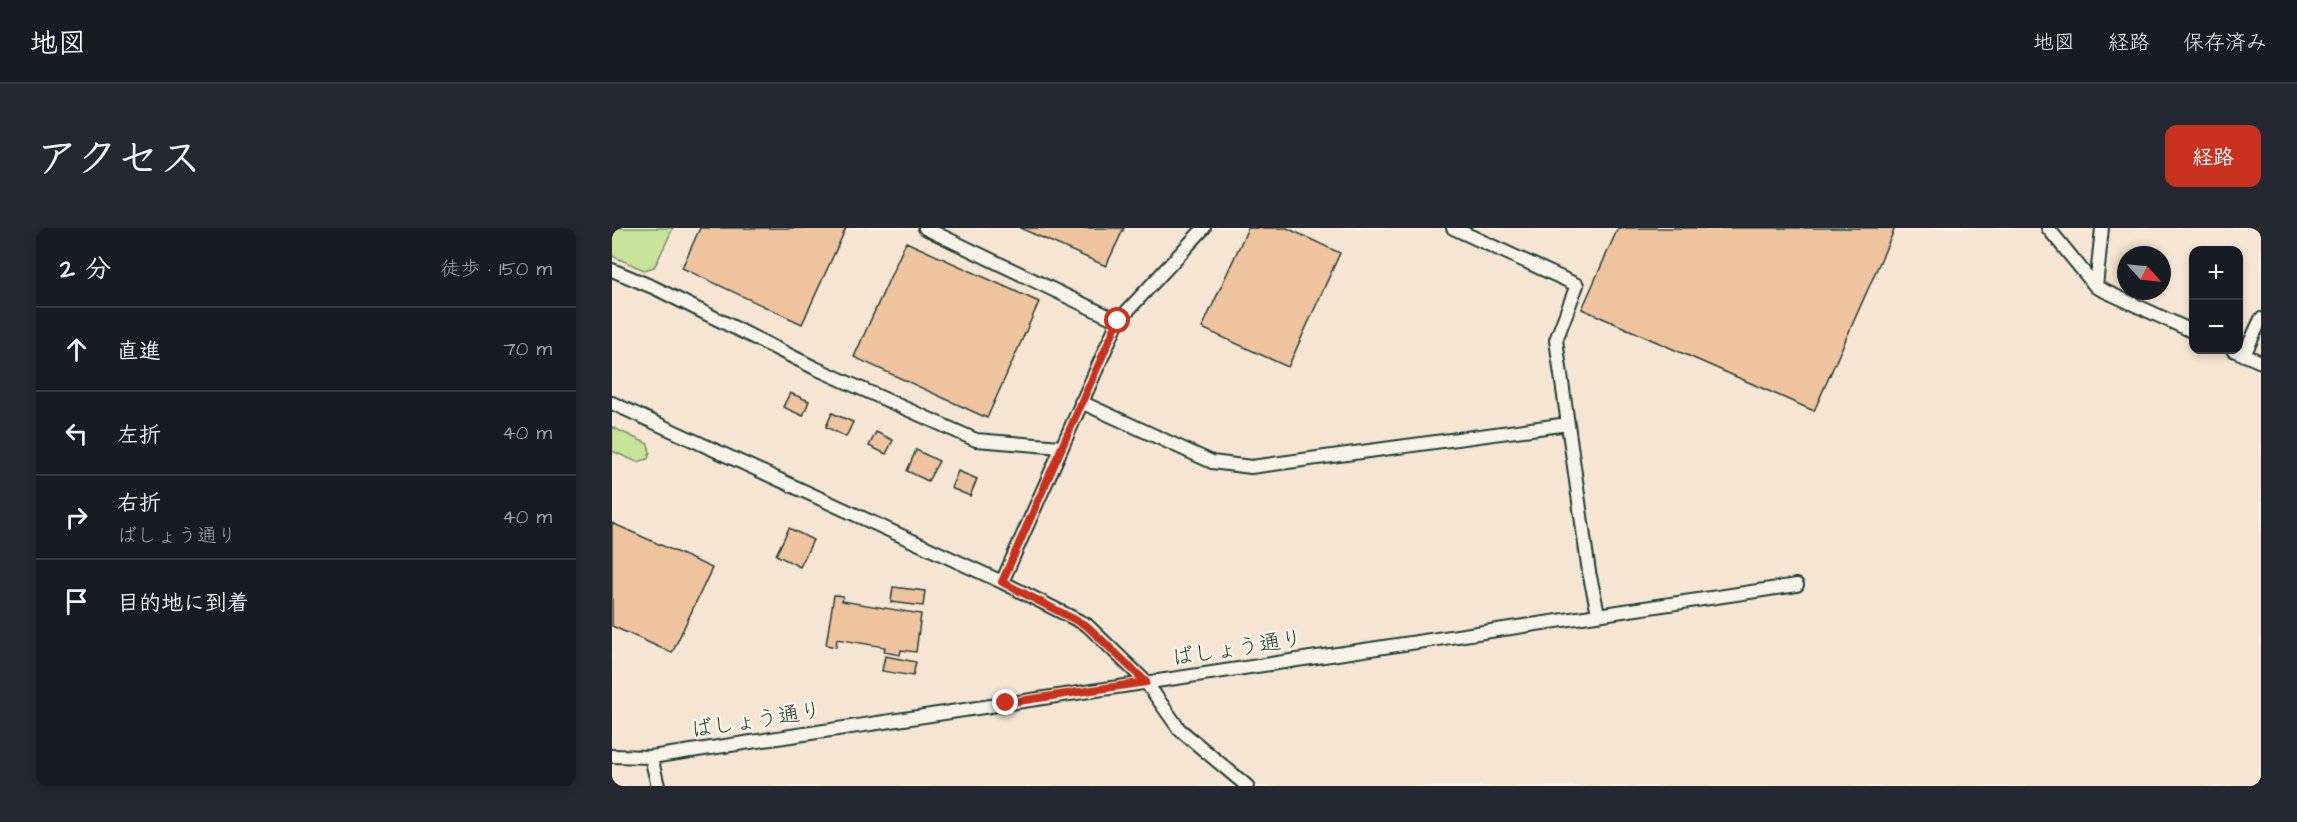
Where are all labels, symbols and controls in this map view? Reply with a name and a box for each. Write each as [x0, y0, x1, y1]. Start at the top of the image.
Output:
text: 地図 [30, 24, 86, 63]
text: 地図 [2033, 28, 2075, 57]
text: 経路 [2108, 28, 2150, 57]
text: 保存済み [2183, 28, 2267, 57]
button: 経路 [2165, 125, 2261, 187]
text: アクセス [36, 131, 201, 189]
north arrow [2117, 246, 2171, 300]
map controls [2189, 246, 2243, 354]
button: + [2189, 246, 2243, 300]
text: 2 分 [60, 251, 111, 287]
text: 徒歩 · 150 m [440, 255, 552, 283]
button: − [2189, 300, 2243, 354]
route start [1104, 307, 1130, 333]
icon: ahead [60, 333, 93, 366]
text: 70 m [504, 335, 552, 363]
text: 直進 [117, 336, 161, 367]
icon: left [60, 417, 93, 450]
text: 40 m [502, 419, 552, 447]
text: 左折 [117, 420, 161, 451]
text: 右折 [117, 488, 161, 519]
icon: right [60, 501, 93, 534]
text: 40 m [502, 503, 552, 531]
text: ばしょう通り [117, 522, 237, 550]
icon: arrive [60, 585, 93, 618]
text: 目的地に到着 [117, 588, 249, 619]
street label: ばしょう通り [1170, 623, 1305, 674]
route end [992, 689, 1018, 715]
street label: ばしょう通り [689, 695, 824, 746]

